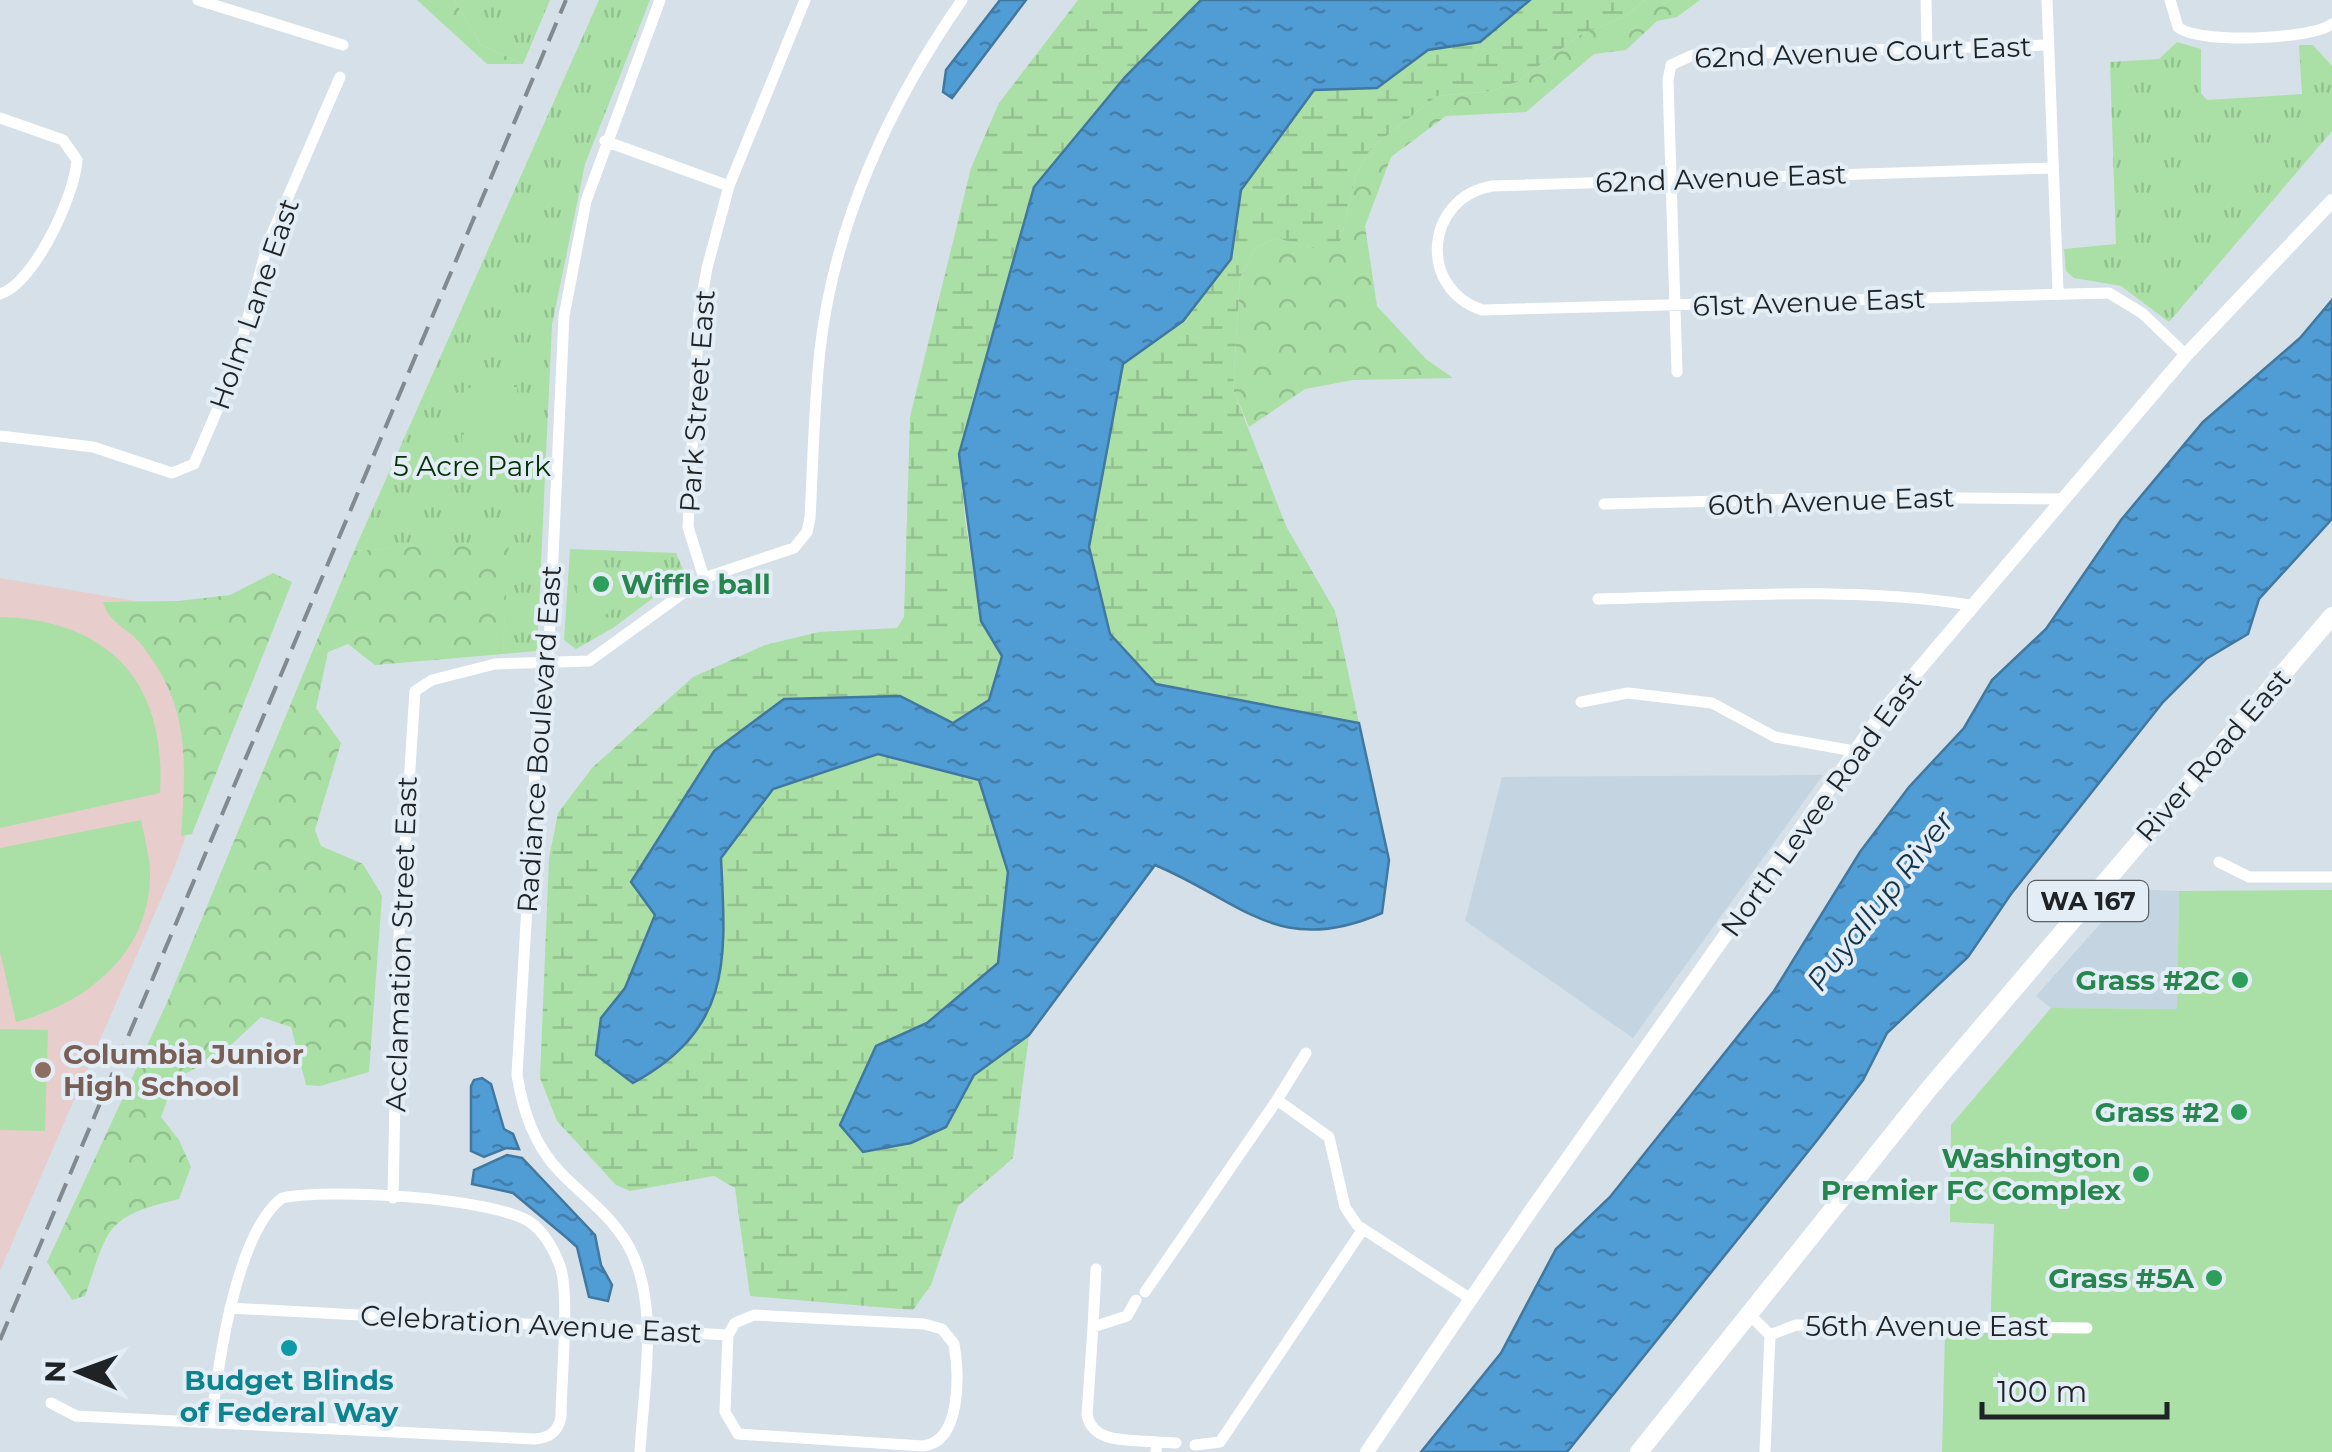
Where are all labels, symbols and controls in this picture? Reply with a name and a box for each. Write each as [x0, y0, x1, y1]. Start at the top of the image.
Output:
street label: 62nd Avenue Court East [1694, 29, 2032, 75]
street label: 62nd Avenue East [1595, 157, 1847, 199]
street label: Holm Lane East [202, 194, 306, 414]
street label: 61st Avenue East [1692, 281, 1926, 323]
street label: Park Street East [672, 288, 722, 514]
park label: 5 Acre Park [393, 449, 551, 483]
street label: 60th Avenue East [1707, 480, 1955, 522]
street label: Radiance Boulevard East [510, 564, 568, 914]
place label: Wiffle ball [621, 567, 771, 601]
marker: Wiffle ball [590, 573, 612, 595]
street label: River Road East [2128, 661, 2298, 849]
street label: North Levee Road East [1713, 665, 1929, 943]
street label: Acclamation Street East [378, 775, 424, 1113]
water label: Puyallup River [1798, 803, 1962, 998]
road number: WA 167 [2028, 881, 2148, 921]
place label: Grass #2C [2076, 963, 2220, 997]
marker: Grass #2C [2229, 969, 2251, 991]
place label: Columbia Junior High School [63, 1037, 304, 1103]
marker: Columbia Junior High School [32, 1059, 54, 1081]
place label: Grass #2 [2095, 1095, 2219, 1129]
marker: Grass #2 [2228, 1101, 2250, 1123]
place label: Washington Premier FC Complex [1821, 1141, 2121, 1207]
marker: Washington Premier FC Complex [2130, 1163, 2152, 1185]
place label: Grass #5A [2048, 1261, 2195, 1295]
marker: Grass #5A [2203, 1267, 2225, 1289]
street label: Celebration Avenue East [359, 1298, 703, 1350]
street label: 56th Avenue East [1805, 1309, 2049, 1343]
north arrow [30, 1322, 130, 1422]
marker: Budget Blinds of Federal Way [278, 1337, 300, 1359]
scale bar [1982, 1357, 2167, 1419]
text: N [38, 1360, 72, 1383]
place label: Budget Blinds of Federal Way [180, 1363, 399, 1429]
text: 100 m [1997, 1373, 2087, 1410]

